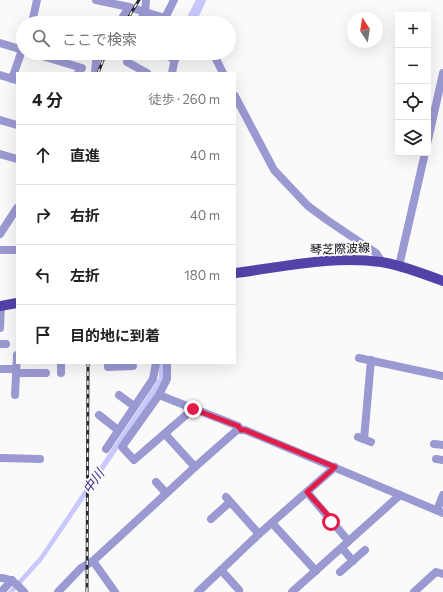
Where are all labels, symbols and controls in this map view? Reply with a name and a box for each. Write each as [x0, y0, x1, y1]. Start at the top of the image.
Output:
north arrow [347, 12, 383, 48]
map controls [395, 12, 431, 156]
button: + [395, 12, 431, 48]
search box [16, 16, 236, 60]
icon: search [30, 27, 52, 49]
text: ここで検索 [62, 30, 137, 48]
button: − [395, 48, 431, 84]
button: locate [395, 84, 431, 120]
text: 4 分 [32, 89, 63, 110]
text: 徒歩 · 260 m [149, 91, 220, 107]
button: layers [395, 120, 431, 156]
icon: ahead [32, 144, 54, 166]
text: 直進 [70, 146, 100, 164]
text: 40 m [190, 147, 220, 163]
icon: right [32, 204, 54, 226]
text: 右折 [70, 206, 100, 224]
text: 40 m [190, 207, 220, 223]
street label: 琴芝際波線 [310, 240, 370, 256]
icon: left [32, 264, 54, 286]
text: 左折 [70, 266, 100, 284]
text: 180 m [184, 267, 220, 283]
icon: arrive [32, 324, 54, 346]
text: 目的地に到着 [70, 326, 160, 344]
route end [184, 400, 202, 418]
water label: 中川 [79, 464, 108, 496]
route start [322, 513, 340, 531]

